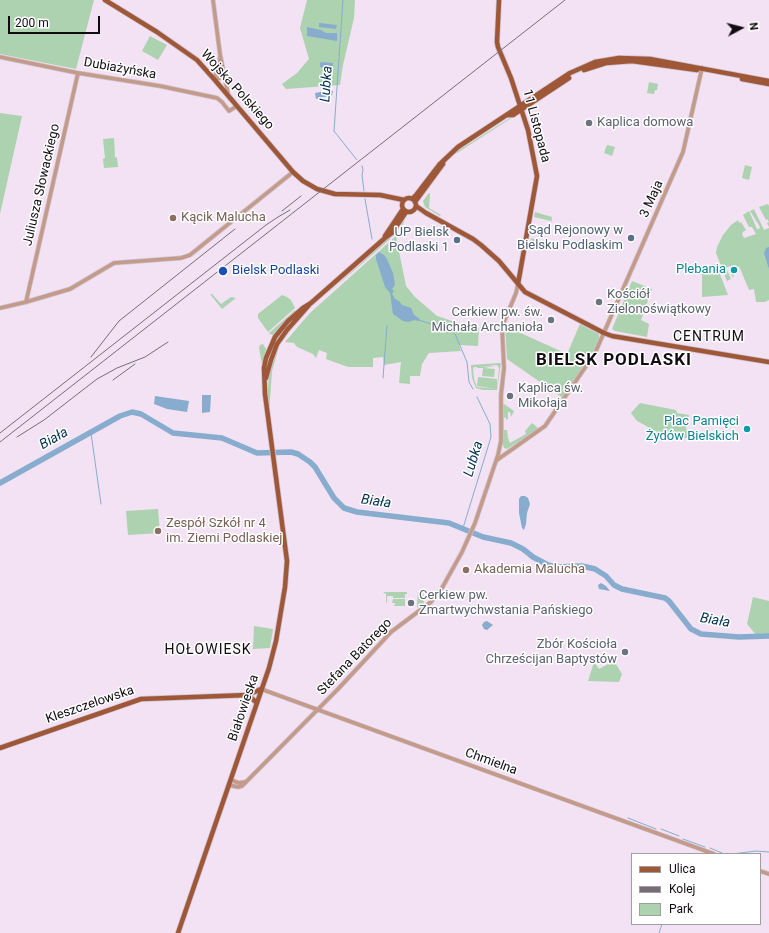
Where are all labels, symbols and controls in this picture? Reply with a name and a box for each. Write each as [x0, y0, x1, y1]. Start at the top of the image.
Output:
scale bar [10, 8, 102, 34]
north arrow [721, 8, 761, 48]
text: 200 m [15, 16, 49, 30]
text: N [746, 22, 760, 31]
street label: Wojska Polskiego [197, 47, 277, 133]
street label: Dubiażyńska [83, 55, 157, 83]
water label: Lubka [317, 65, 337, 103]
street label: 11 Listopada [519, 88, 553, 164]
place label: Kaplica domowa [597, 115, 693, 131]
marker: Kaplica domowa [584, 118, 594, 128]
street label: Juliusza Słowackiego [20, 122, 64, 248]
street label: 3 Maja [637, 178, 667, 220]
place label: Kącik Malucha [181, 210, 266, 226]
marker: Kącik Malucha [168, 213, 178, 223]
place label: Sąd Rejonowy w Bielsku Podlaskim [517, 223, 623, 254]
place label: UP Bielsk Podlaski 1 [389, 225, 449, 256]
marker: Sąd Rejonowy w Bielsku Podlaskim [626, 233, 636, 243]
marker: UP Bielsk Podlaski 1 [452, 235, 462, 245]
place label: Plebania [676, 262, 726, 278]
place label: Bielsk Podlaski [232, 263, 319, 279]
marker: Bielsk Podlaski [217, 265, 229, 277]
marker: Plebania [729, 265, 739, 275]
place label: Kościół Zielonoświątkowy [607, 287, 711, 318]
marker: Kościół Zielonoświątkowy [594, 297, 604, 307]
place label: Cerkiew pw. św. Michała Archanioła [431, 305, 543, 336]
marker: Cerkiew pw. św. Michała Archanioła [546, 315, 556, 325]
district label: CENTRUM [673, 329, 745, 345]
district label: BIELSK PODLASKI [536, 351, 692, 371]
place label: Kaplica św. Mikołaja [518, 381, 583, 412]
marker: Kaplica św. Mikołaja [505, 391, 515, 401]
place label: Plac Pamięci Żydów Bielskich [646, 414, 739, 445]
water label: Biała [37, 424, 71, 454]
marker: Plac Pamięci Żydów Bielskich [742, 424, 752, 434]
water label: Lubka [461, 439, 487, 479]
water label: Biała [360, 492, 392, 512]
place label: Zespół Szkół nr 4 im. Ziemi Podlaskiej [166, 516, 282, 547]
marker: Zespół Szkół nr 4 im. Ziemi Podlaskiej [153, 526, 163, 536]
place label: Akademia Malucha [474, 562, 585, 578]
marker: Akademia Malucha [461, 565, 471, 575]
place label: Cerkiew pw. Zmartwychwstania Pańskiego [419, 588, 593, 619]
marker: Cerkiew pw. Zmartwychwstania Pańskiego [406, 598, 416, 608]
water label: Biała [699, 610, 731, 632]
street label: Stefana Batorego [314, 615, 396, 699]
place label: Zbór Kościoła Chrześcijan Baptystów [486, 637, 617, 668]
district label: HOŁOWIESK [164, 642, 252, 658]
marker: Zbór Kościoła Chrześcijan Baptystów [620, 647, 630, 657]
street label: Białowieska [225, 673, 263, 743]
street label: Kleszczelowska [44, 683, 136, 727]
street label: Chmielna [463, 745, 519, 779]
legend [631, 853, 761, 925]
text: Ulica [669, 862, 695, 876]
text: Kolej [669, 882, 695, 896]
text: Park [669, 902, 693, 916]

